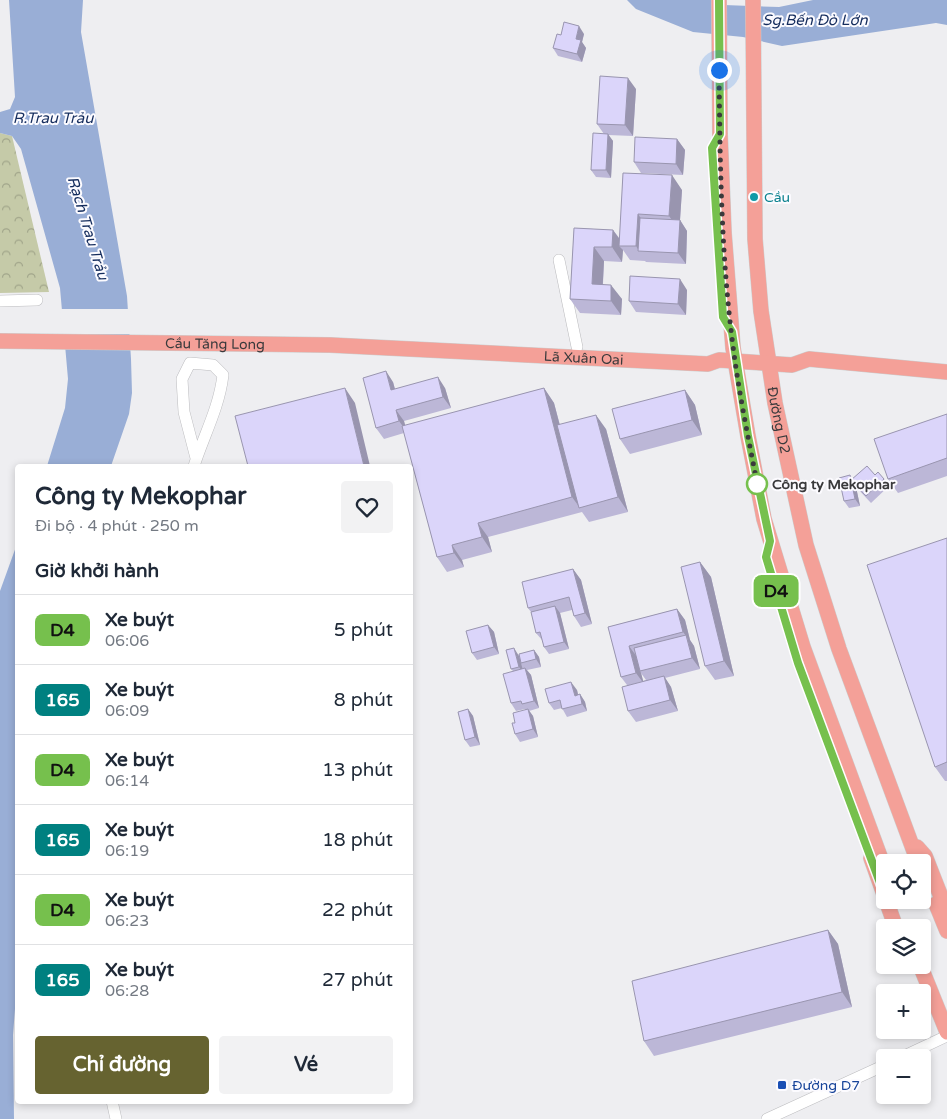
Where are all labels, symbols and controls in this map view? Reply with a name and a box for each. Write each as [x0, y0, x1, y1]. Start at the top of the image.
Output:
water label: Sg.Bến Đò Lớn [762, 11, 869, 29]
your location [707, 58, 732, 83]
water label: R.Trau Trảu [13, 109, 94, 127]
water label: Rạch Trau Trảu [64, 174, 113, 283]
place label: Cầu [764, 189, 790, 206]
marker: Cầu [748, 191, 760, 203]
street label: Cầu Tăng Long [165, 335, 265, 353]
street label: Lã Xuân Oai [543, 348, 624, 369]
street label: Đường D2 [764, 386, 794, 455]
marker: Công ty Mekophar [746, 473, 768, 495]
place label: Công ty Mekophar [772, 476, 896, 493]
button: heart [341, 481, 393, 533]
text: Công ty Mekophar [35, 482, 246, 511]
text: Đi bộ · 4 phút · 250 m [35, 516, 199, 536]
text: Giờ khởi hành [35, 560, 159, 582]
line badge: D4 [754, 575, 798, 607]
text: D4 [764, 580, 788, 602]
text: Xe buýt [105, 609, 174, 631]
text: D4 [50, 619, 75, 641]
text: 5 phút [334, 619, 393, 641]
text: 06:06 [105, 631, 149, 651]
text: Xe buýt [105, 679, 174, 701]
text: 165 [46, 689, 79, 711]
text: 8 phút [334, 689, 393, 711]
text: 06:09 [105, 701, 149, 721]
text: Xe buýt [105, 749, 174, 771]
text: D4 [50, 759, 75, 781]
text: 13 phút [322, 759, 393, 781]
text: 06:14 [105, 771, 149, 791]
text: Xe buýt [105, 819, 174, 841]
text: 165 [46, 829, 79, 851]
text: 18 phút [322, 829, 393, 851]
text: 06:19 [105, 841, 149, 861]
map controls [876, 854, 931, 1104]
button: locate [876, 854, 931, 909]
text: Xe buýt [105, 889, 174, 911]
text: D4 [50, 899, 75, 921]
text: 22 phút [322, 899, 393, 921]
text: 06:23 [105, 911, 149, 931]
button: layers [876, 919, 931, 974]
text: Xe buýt [105, 959, 174, 981]
text: 165 [46, 969, 79, 991]
text: 27 phút [322, 969, 393, 991]
text: 06:28 [105, 981, 149, 1001]
button: + [876, 984, 931, 1039]
button: Chỉ đường [35, 1036, 209, 1094]
button: Vé [219, 1036, 393, 1094]
button: − [876, 1049, 931, 1104]
place label: Đường D7 [792, 1077, 860, 1094]
marker: Đường D7 [776, 1079, 788, 1091]

